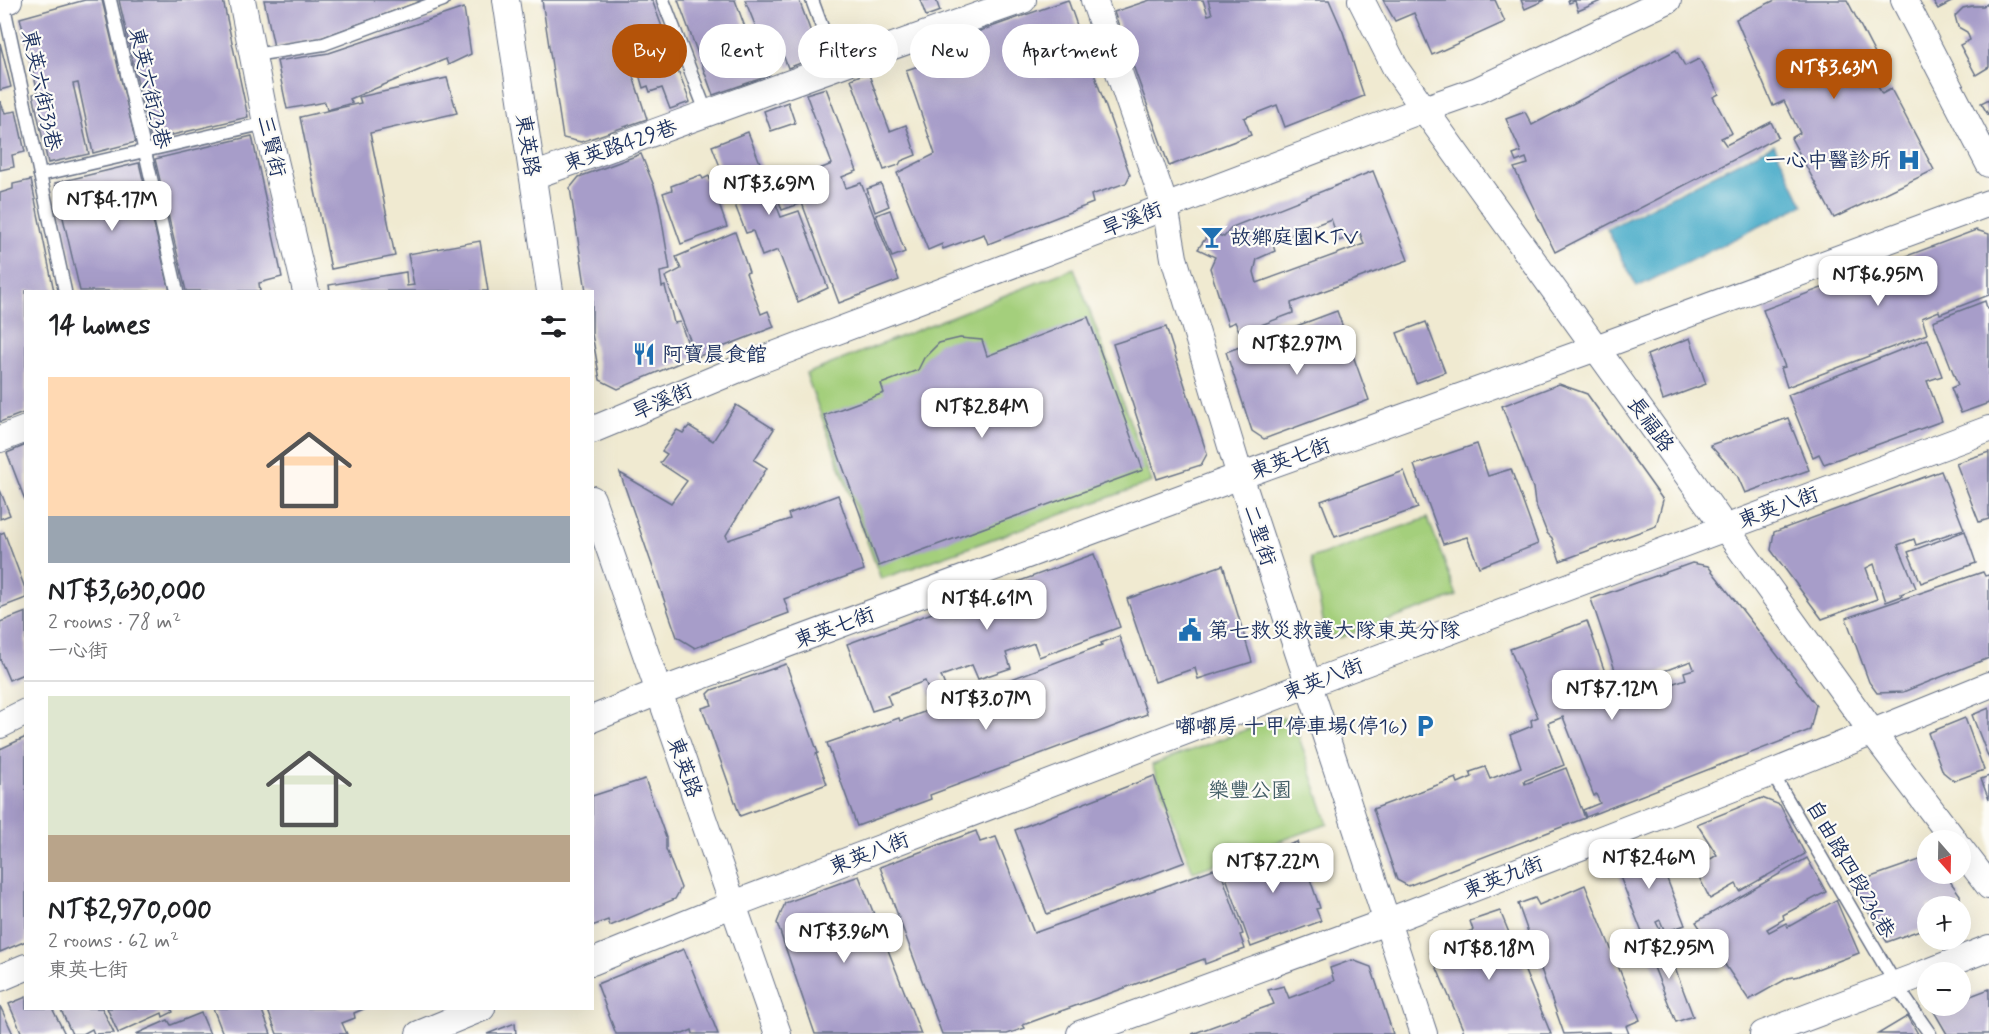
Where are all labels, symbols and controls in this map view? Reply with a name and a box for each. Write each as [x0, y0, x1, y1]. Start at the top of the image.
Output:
chip: Buy [612, 24, 687, 78]
chip: Rent [699, 24, 786, 78]
chip: Filters [798, 24, 898, 78]
chip: New [910, 24, 990, 78]
chip: Apartment [1002, 24, 1139, 78]
street label: 東英六街23巷 [121, 25, 177, 152]
street label: 東英六街33巷 [15, 27, 68, 153]
pin: NT$3.63M [1772, 49, 1896, 100]
text: NT$3.63M [1790, 55, 1878, 82]
street label: 三賢街 [250, 112, 292, 180]
street label: 東英路 [508, 112, 546, 178]
street label: 東英路429巷 [560, 113, 681, 178]
place label: 一心中醫診所 [1765, 147, 1891, 175]
hospital icon: 一心中醫診所 [1896, 147, 1922, 173]
pin: NT$3.69M [707, 165, 831, 216]
text: NT$3.69M [723, 171, 815, 198]
pin: NT$4.17M [50, 181, 174, 232]
text: NT$4.17M [66, 187, 158, 214]
street label: 旱溪街 [1098, 196, 1167, 244]
bar icon: 故鄉庭園KTV [1199, 224, 1225, 250]
place label: 故鄉庭園KTV [1230, 224, 1359, 252]
pin: NT$6.95M [1816, 256, 1940, 307]
text: NT$6.95M [1832, 262, 1924, 289]
text: 14 homes [48, 309, 150, 343]
icon: filters [537, 310, 570, 343]
pin: NT$2.97M [1235, 325, 1359, 376]
text: NT$2.97M [1252, 331, 1342, 358]
restaurant icon: 阿寶晨食館 [631, 341, 657, 367]
place label: 阿寶晨食館 [662, 341, 767, 369]
street label: 旱溪街 [628, 377, 697, 427]
pin: NT$2.84M [920, 388, 1044, 439]
street label: 長福路 [1620, 391, 1680, 458]
text: NT$2.84M [935, 394, 1029, 421]
icon: home [255, 416, 363, 524]
street label: 東英七街 [1246, 431, 1335, 486]
street label: 東英八街 [1734, 480, 1823, 535]
street label: 二聖街 [1236, 501, 1282, 570]
text: NT$3,630,000 [48, 575, 206, 609]
pin: NT$4.61M [925, 580, 1049, 631]
text: NT$4.61M [942, 586, 1032, 613]
street label: 東英七街 [790, 600, 879, 655]
text: 2 rooms · 78 m² [48, 609, 181, 636]
public building icon: 第七救災救護大隊東英分隊 [1177, 617, 1203, 643]
place label: 第七救災救護大隊東英分隊 [1208, 617, 1460, 645]
text: 一心街 [48, 638, 108, 665]
street label: 東英八街 [1279, 652, 1368, 708]
pin: NT$7.12M [1550, 670, 1674, 721]
text: NT$7.12M [1566, 676, 1658, 703]
pin: NT$3.07M [924, 680, 1048, 731]
text: NT$3.07M [941, 686, 1031, 713]
place label: 嘟嘟房 十甲停車場(停16) [1175, 713, 1408, 741]
parking icon: 嘟嘟房 十甲停車場(停16) [1412, 713, 1438, 739]
street label: 東英路 [660, 733, 708, 802]
icon: home [255, 735, 363, 843]
park label: 樂豐公園 [1208, 777, 1292, 805]
street label: 自由路四段236巷 [1799, 795, 1901, 944]
street label: 東英八街 [825, 826, 914, 882]
north arrow [1917, 830, 1971, 884]
map controls [1917, 830, 1971, 1016]
pin: NT$2.46M [1587, 839, 1711, 890]
pin: NT$7.22M [1211, 843, 1335, 894]
text: NT$2.46M [1603, 845, 1695, 872]
text: NT$7.22M [1227, 849, 1319, 876]
street label: 東英九街 [1459, 850, 1548, 906]
text: NT$2,970,000 [48, 894, 212, 928]
button: + [1917, 896, 1971, 950]
pin: NT$3.96M [782, 913, 906, 964]
text: NT$3.96M [799, 919, 889, 946]
text: 2 rooms · 62 m² [48, 928, 179, 955]
pin: NT$2.95M [1607, 929, 1731, 980]
pin: NT$8.18M [1427, 930, 1551, 981]
text: NT$2.95M [1624, 935, 1714, 962]
text: NT$8.18M [1443, 936, 1535, 963]
text: 東英七街 [48, 957, 128, 984]
button: − [1917, 962, 1971, 1016]

